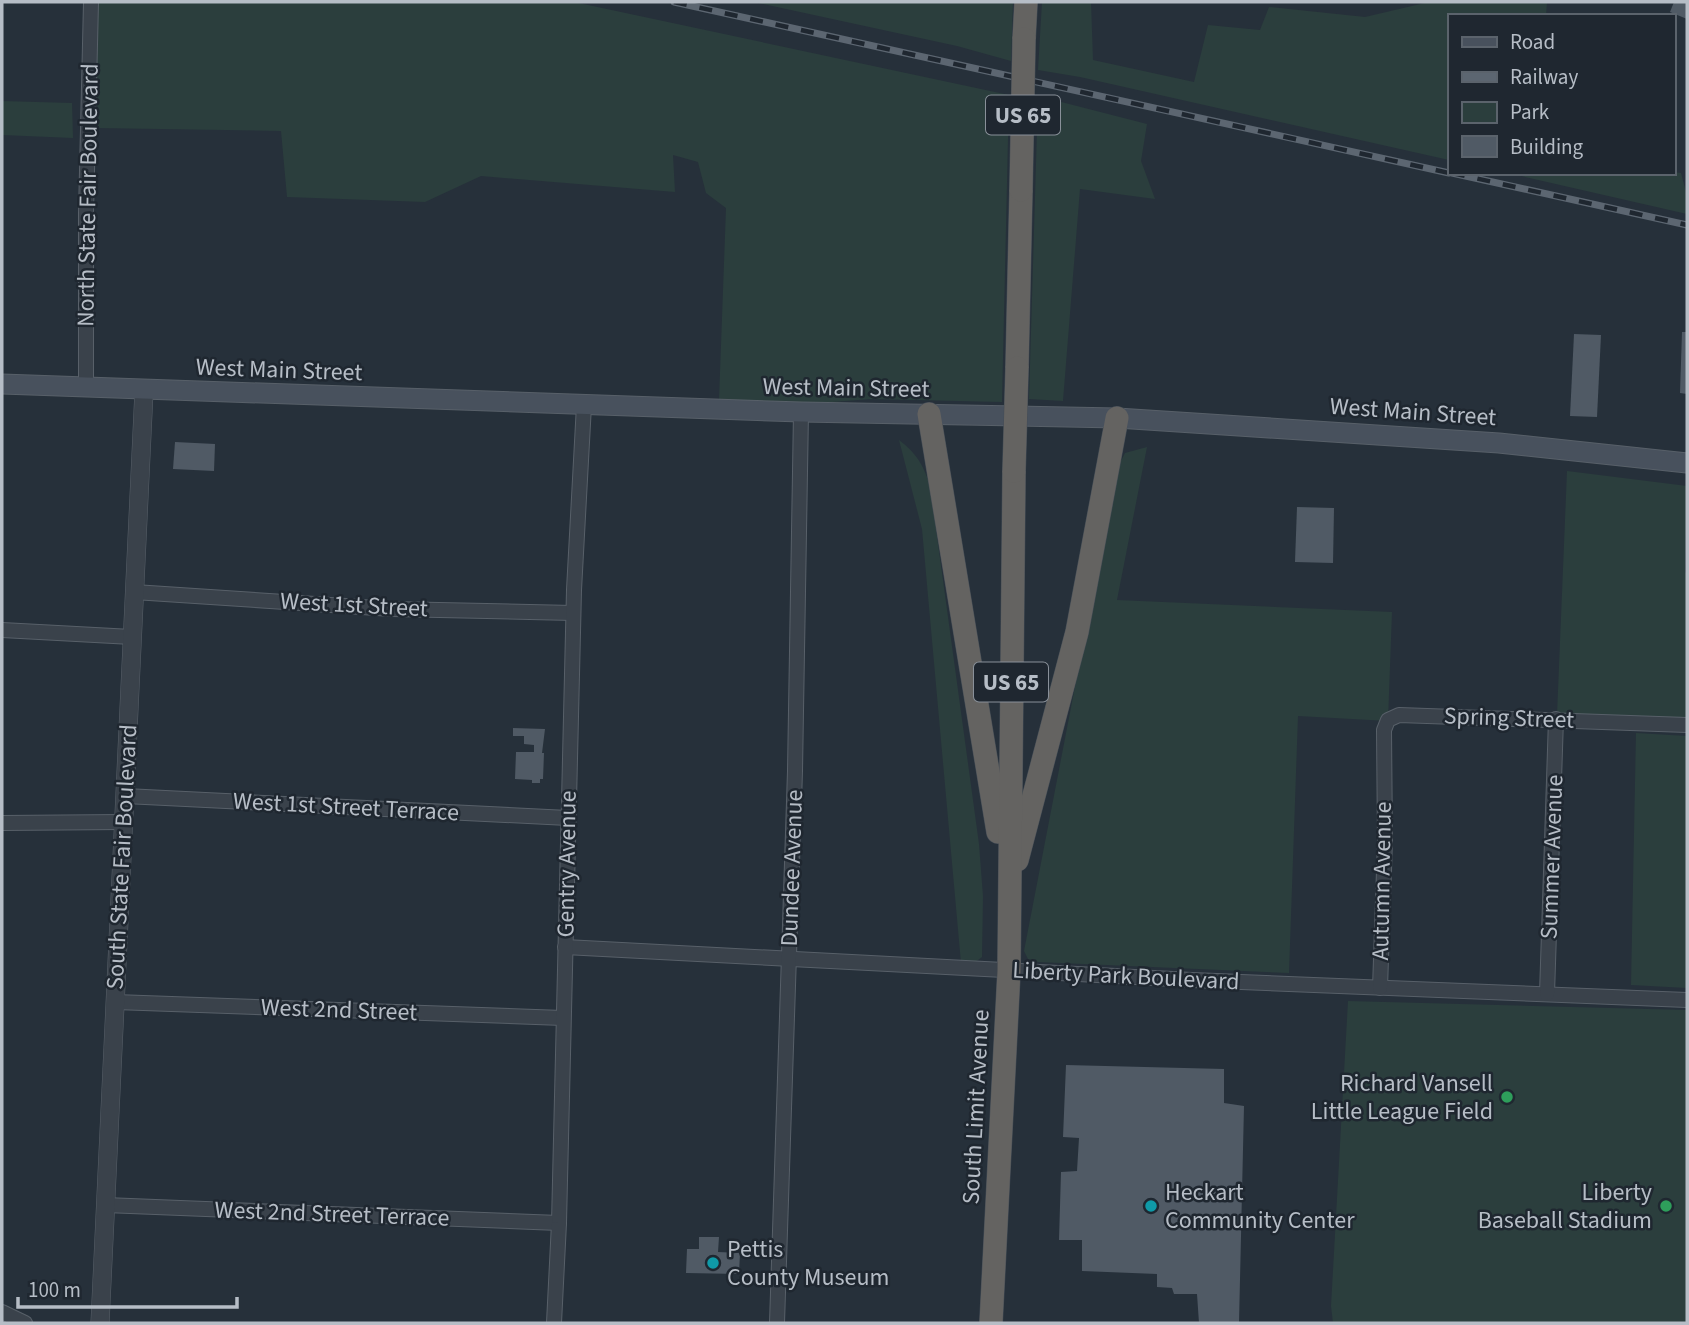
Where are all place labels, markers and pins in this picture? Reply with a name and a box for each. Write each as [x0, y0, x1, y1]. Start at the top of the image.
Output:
place label: Richard Vansell Little League Field [1311, 1066, 1493, 1129]
marker: Richard Vansell Little League Field [1499, 1089, 1515, 1105]
place label: Heckart Community Center [1165, 1175, 1355, 1238]
place label: Liberty Baseball Stadium [1478, 1175, 1652, 1238]
marker: Heckart Community Center [1143, 1198, 1159, 1214]
marker: Liberty Baseball Stadium [1658, 1198, 1674, 1214]
place label: Pettis County Museum [727, 1232, 889, 1295]
marker: Pettis County Museum [705, 1255, 721, 1271]

